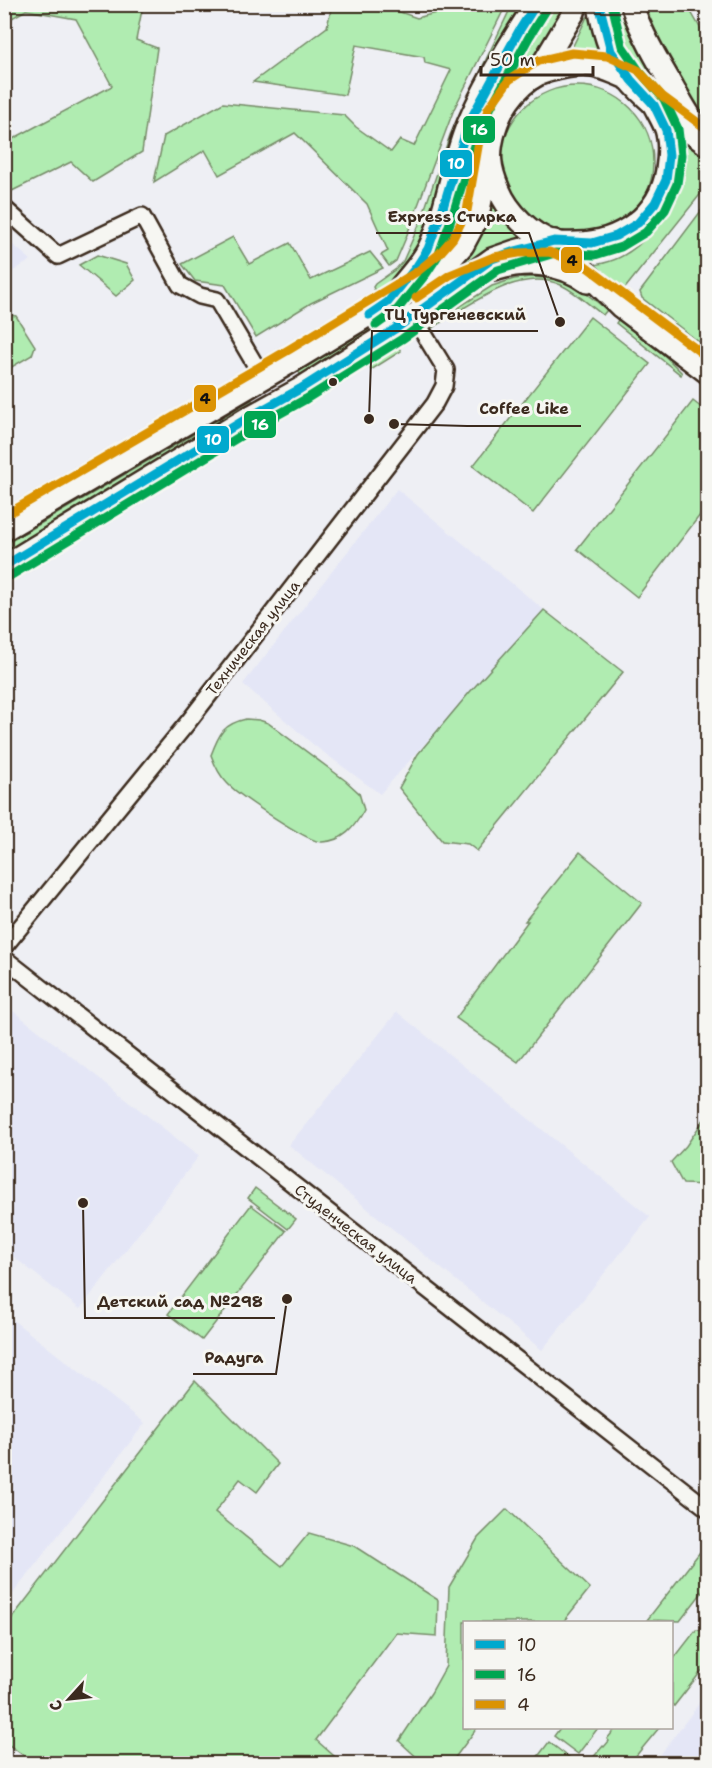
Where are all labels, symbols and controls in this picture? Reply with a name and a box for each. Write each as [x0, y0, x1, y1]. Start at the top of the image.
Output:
scale bar [481, 39, 594, 77]
text: 50 m [490, 48, 535, 72]
line badge: 16 [462, 115, 496, 144]
text: 16 [470, 119, 488, 140]
line badge: 10 [439, 149, 473, 178]
text: 10 [447, 153, 465, 174]
callout: Express Стирка [376, 199, 529, 233]
text: Express Стирка [387, 206, 517, 227]
line badge: 4 [560, 246, 583, 274]
text: 4 [566, 250, 578, 271]
callout: ТЦ Тургеневский [372, 297, 538, 331]
text: ТЦ Тургеневский [384, 304, 526, 325]
unlabelled marker [327, 376, 339, 388]
line badge: 4 [193, 384, 217, 413]
text: 4 [199, 388, 211, 409]
callout: Coffee Like [467, 392, 581, 426]
text: Coffee Like [479, 398, 569, 419]
line badge: 16 [243, 410, 277, 439]
text: 16 [251, 414, 269, 435]
line badge: 10 [196, 425, 230, 454]
text: 10 [204, 429, 222, 450]
street label: Техническая улица [202, 576, 305, 700]
street label: Студенческая улица [291, 1180, 422, 1289]
callout: Детский сад №298 [85, 1284, 275, 1318]
text: Детский сад №298 [97, 1291, 263, 1312]
callout: Радуга [193, 1340, 276, 1374]
text: Радуга [205, 1347, 264, 1368]
legend [463, 1621, 673, 1729]
text: 10 [517, 1633, 537, 1657]
text: 16 [517, 1663, 537, 1687]
north arrow [39, 1669, 99, 1729]
text: 4 [517, 1693, 530, 1717]
text: С [44, 1696, 68, 1715]

